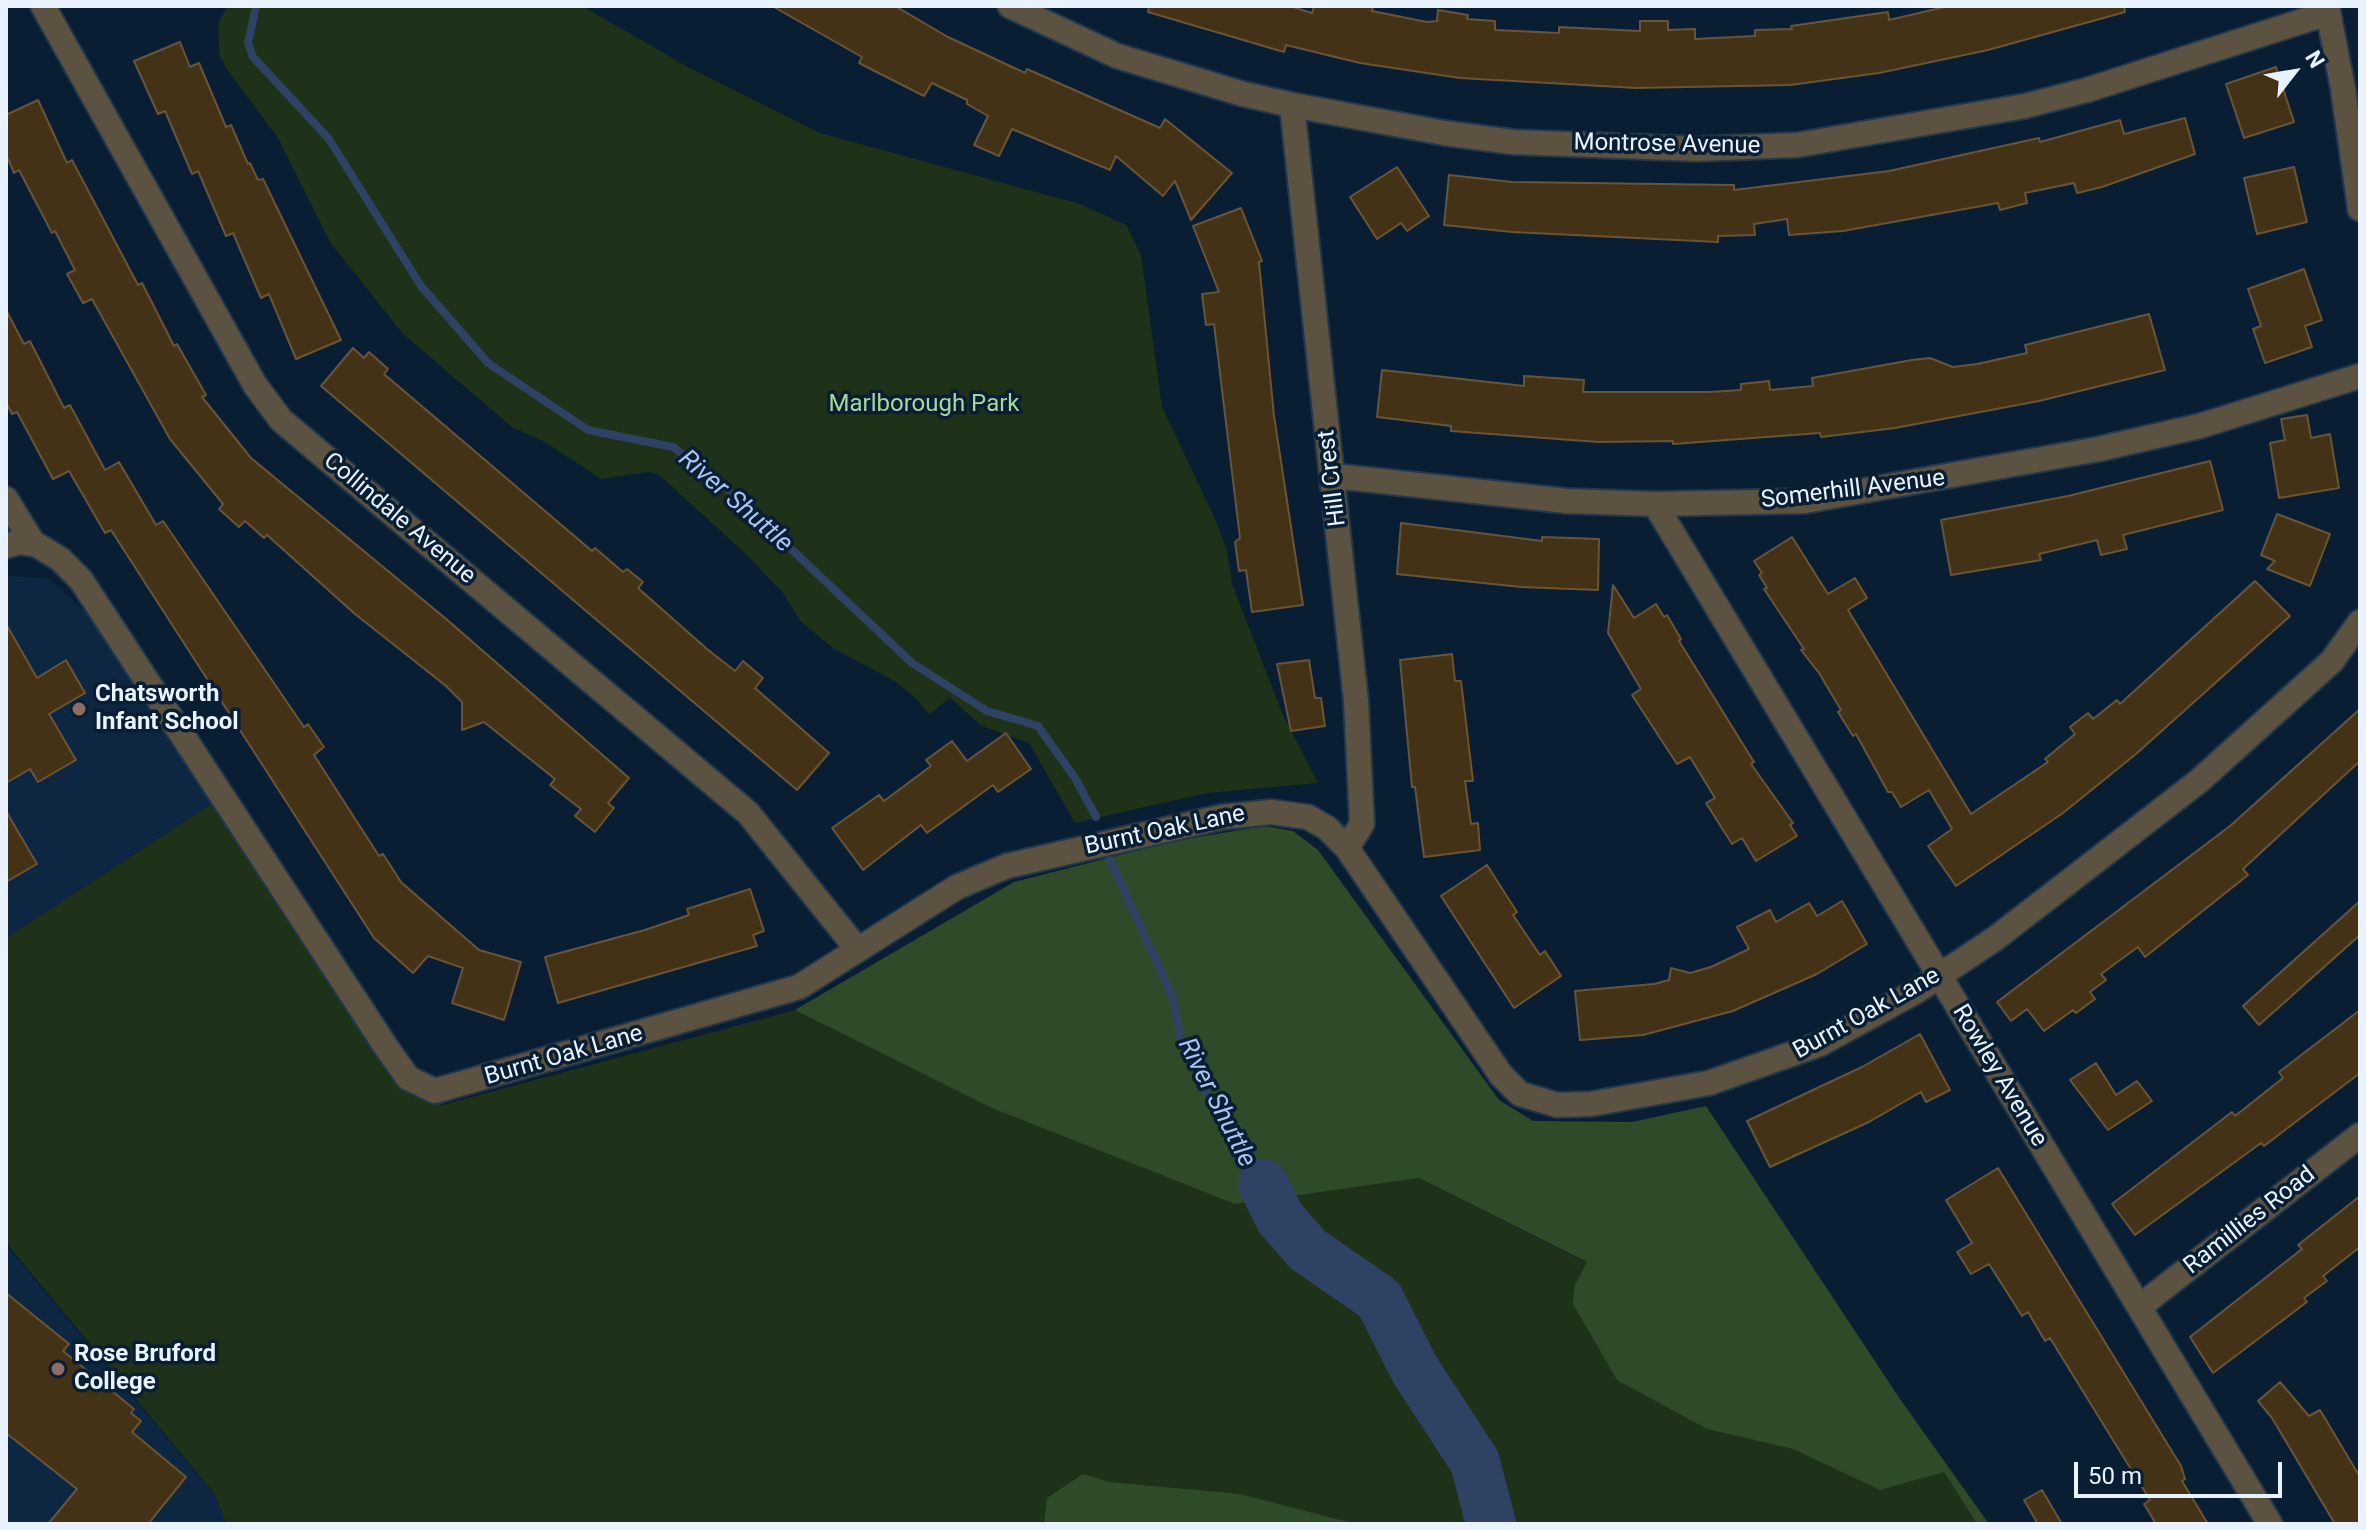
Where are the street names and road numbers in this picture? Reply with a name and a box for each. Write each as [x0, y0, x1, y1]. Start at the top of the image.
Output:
street label: Montrose Avenue [1573, 129, 1761, 161]
street label: Hill Crest [1313, 428, 1353, 528]
street label: Collindale Avenue [317, 447, 481, 591]
street label: Somerhill Avenue [1759, 464, 1947, 516]
street label: Burnt Oak Lane [1082, 800, 1248, 862]
street label: Burnt Oak Lane [1789, 962, 1945, 1066]
street label: Rowley Avenue [1945, 1000, 2053, 1152]
street label: Burnt Oak Lane [482, 1020, 646, 1092]
street label: Ramillies Road [2179, 1161, 2321, 1281]

